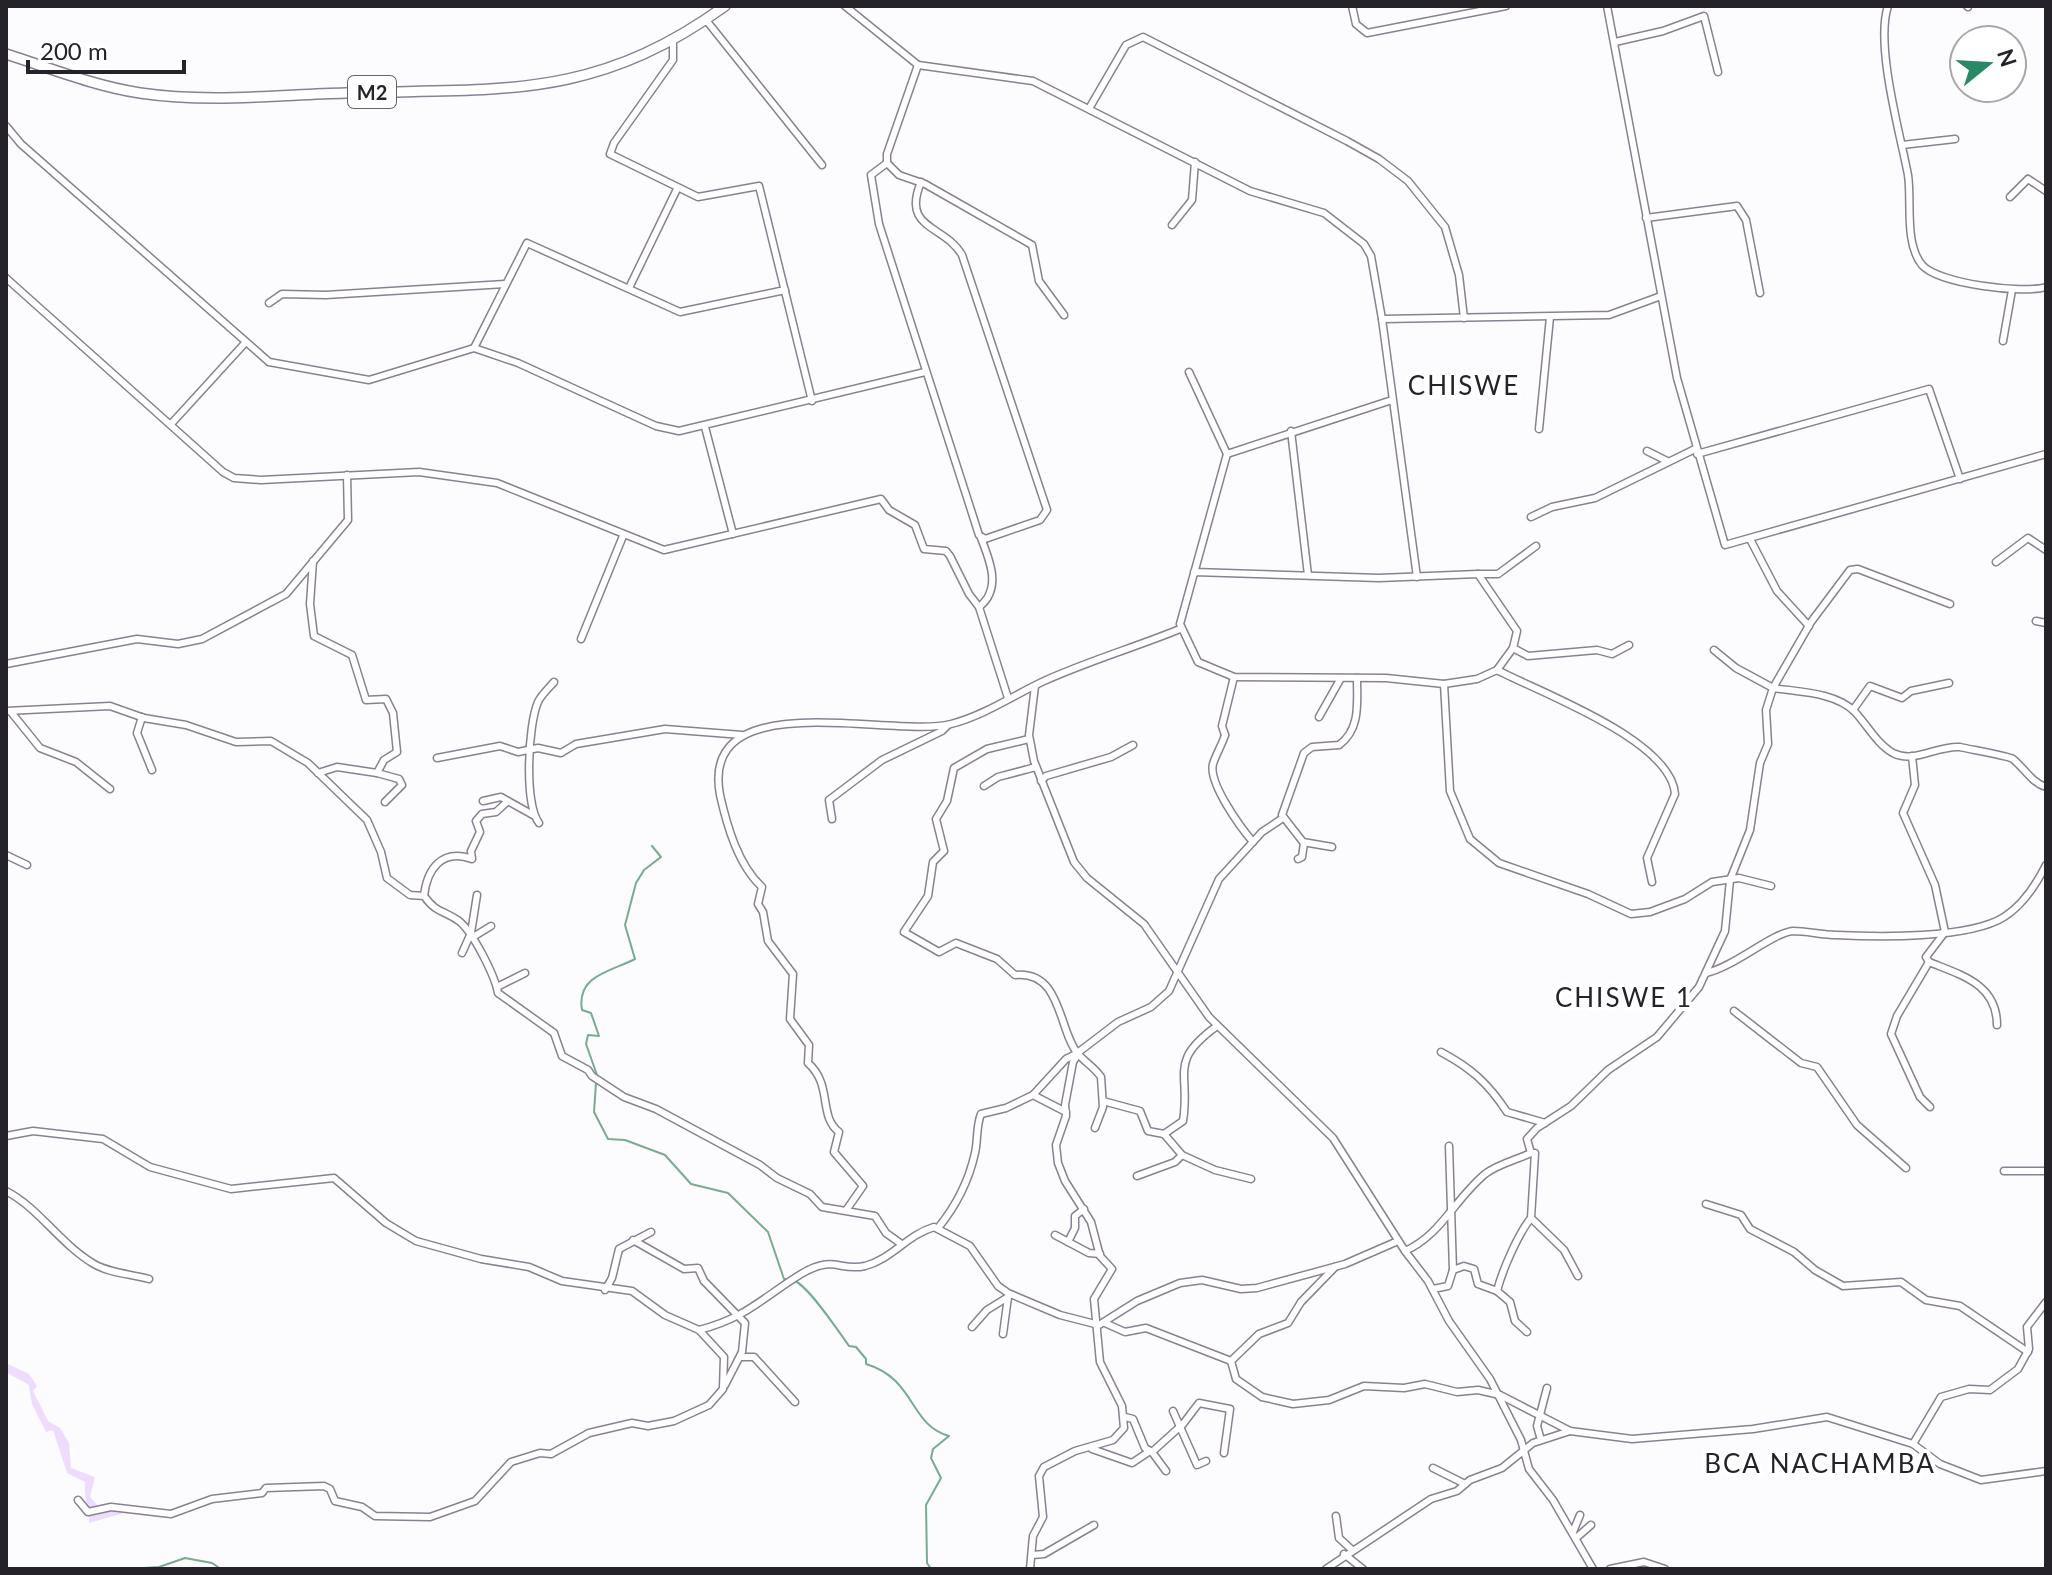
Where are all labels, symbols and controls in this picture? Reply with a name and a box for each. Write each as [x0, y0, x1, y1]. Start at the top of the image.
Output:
scale bar [28, 24, 184, 74]
north arrow [1948, 24, 2028, 104]
text: 200 m [40, 36, 108, 65]
text: N [1992, 45, 2023, 70]
road number: M2 [348, 76, 396, 108]
district label: CHISWE [1408, 369, 1520, 401]
district label: CHISWE 1 [1555, 981, 1693, 1013]
district label: BCA NACHAMBA [1704, 1447, 1936, 1479]

